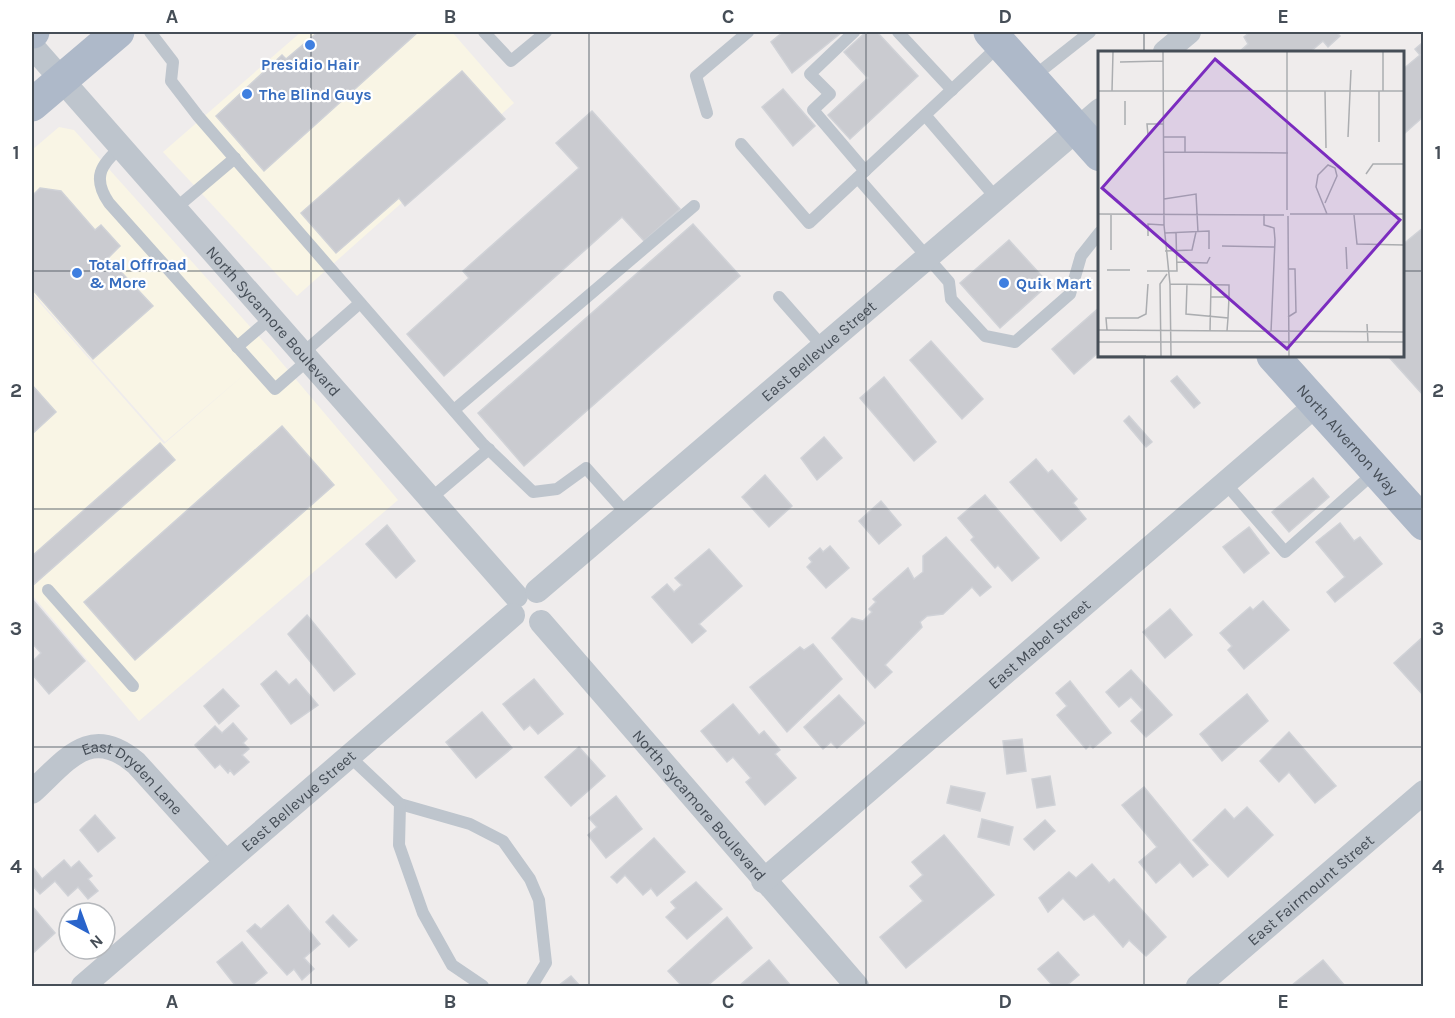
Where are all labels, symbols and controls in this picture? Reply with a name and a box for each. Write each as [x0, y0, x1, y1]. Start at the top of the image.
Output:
text: A [166, 5, 179, 28]
text: B [444, 5, 456, 28]
text: C [722, 5, 734, 28]
text: D [998, 5, 1012, 28]
text: E [1277, 5, 1289, 28]
marker: Presidio Hair [303, 38, 317, 52]
inset map [1098, 51, 1404, 357]
place label: Presidio Hair [261, 55, 360, 74]
place label: The Blind Guys [259, 85, 372, 104]
marker: The Blind Guys [240, 87, 254, 101]
text: 1 [12, 141, 20, 164]
text: 1 [1434, 141, 1442, 164]
street label: North Sycamore Boulevard [202, 242, 345, 400]
place label: Total Offroad & More [89, 255, 187, 292]
marker: Total Offroad & More [70, 266, 84, 280]
place label: Quik Mart [1016, 274, 1092, 293]
marker: Quik Mart [997, 276, 1011, 290]
street label: East Bellevue Street [757, 297, 880, 405]
text: 2 [10, 379, 22, 402]
text: 2 [1432, 379, 1444, 402]
street label: North Alvernon Way [1293, 380, 1403, 499]
street label: East Mabel Street [984, 595, 1094, 693]
text: 3 [10, 617, 22, 640]
text: 3 [1432, 617, 1444, 640]
street label: North Sycamore Boulevard [629, 726, 770, 885]
street label: East Dryden Lane [79, 737, 187, 818]
street label: East Bellevue Street [237, 746, 360, 855]
street label: East Fairmount Street [1244, 831, 1378, 949]
text: 4 [10, 855, 22, 878]
text: 4 [1432, 855, 1444, 878]
north arrow [57, 901, 117, 961]
text: N [86, 931, 107, 953]
text: A [166, 990, 179, 1013]
text: B [444, 990, 456, 1013]
text: C [722, 990, 734, 1013]
text: D [998, 990, 1012, 1013]
text: E [1277, 990, 1289, 1013]

